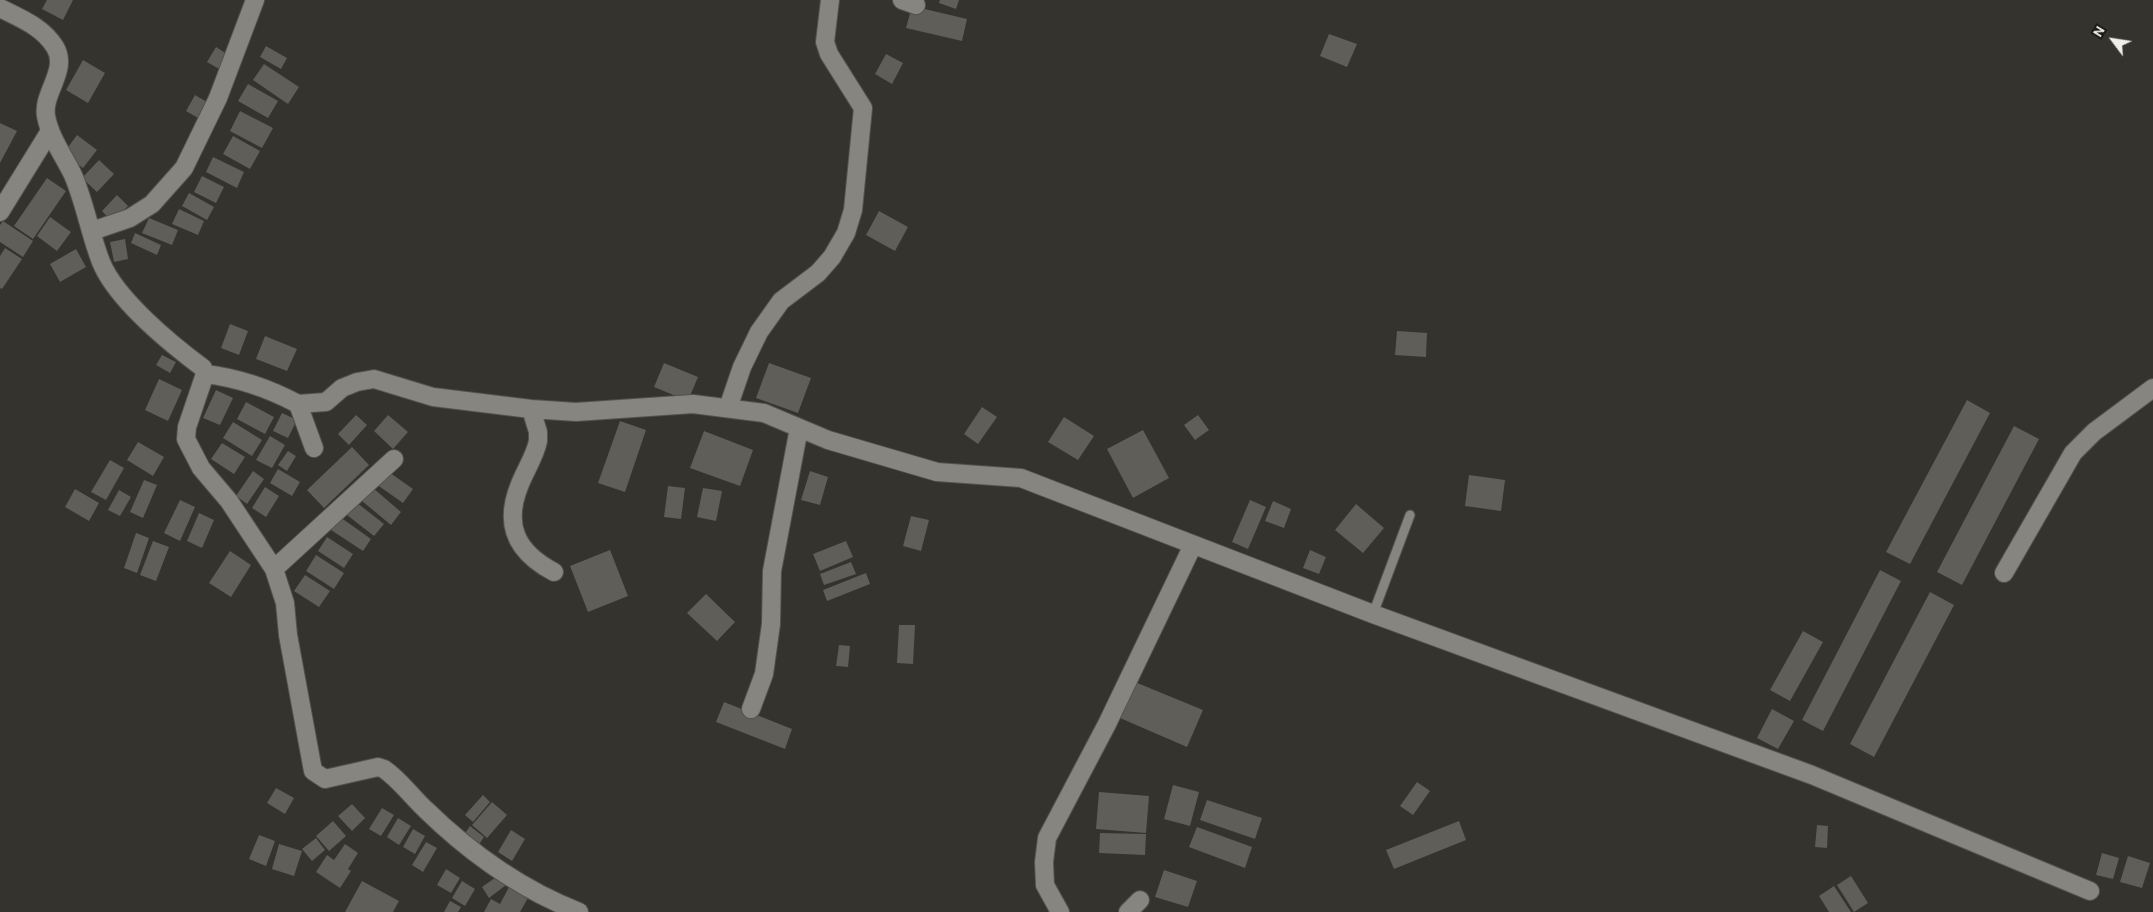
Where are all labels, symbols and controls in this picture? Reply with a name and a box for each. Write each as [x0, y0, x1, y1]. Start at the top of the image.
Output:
north arrow [2088, 15, 2138, 65]
text: N [2090, 23, 2110, 41]

